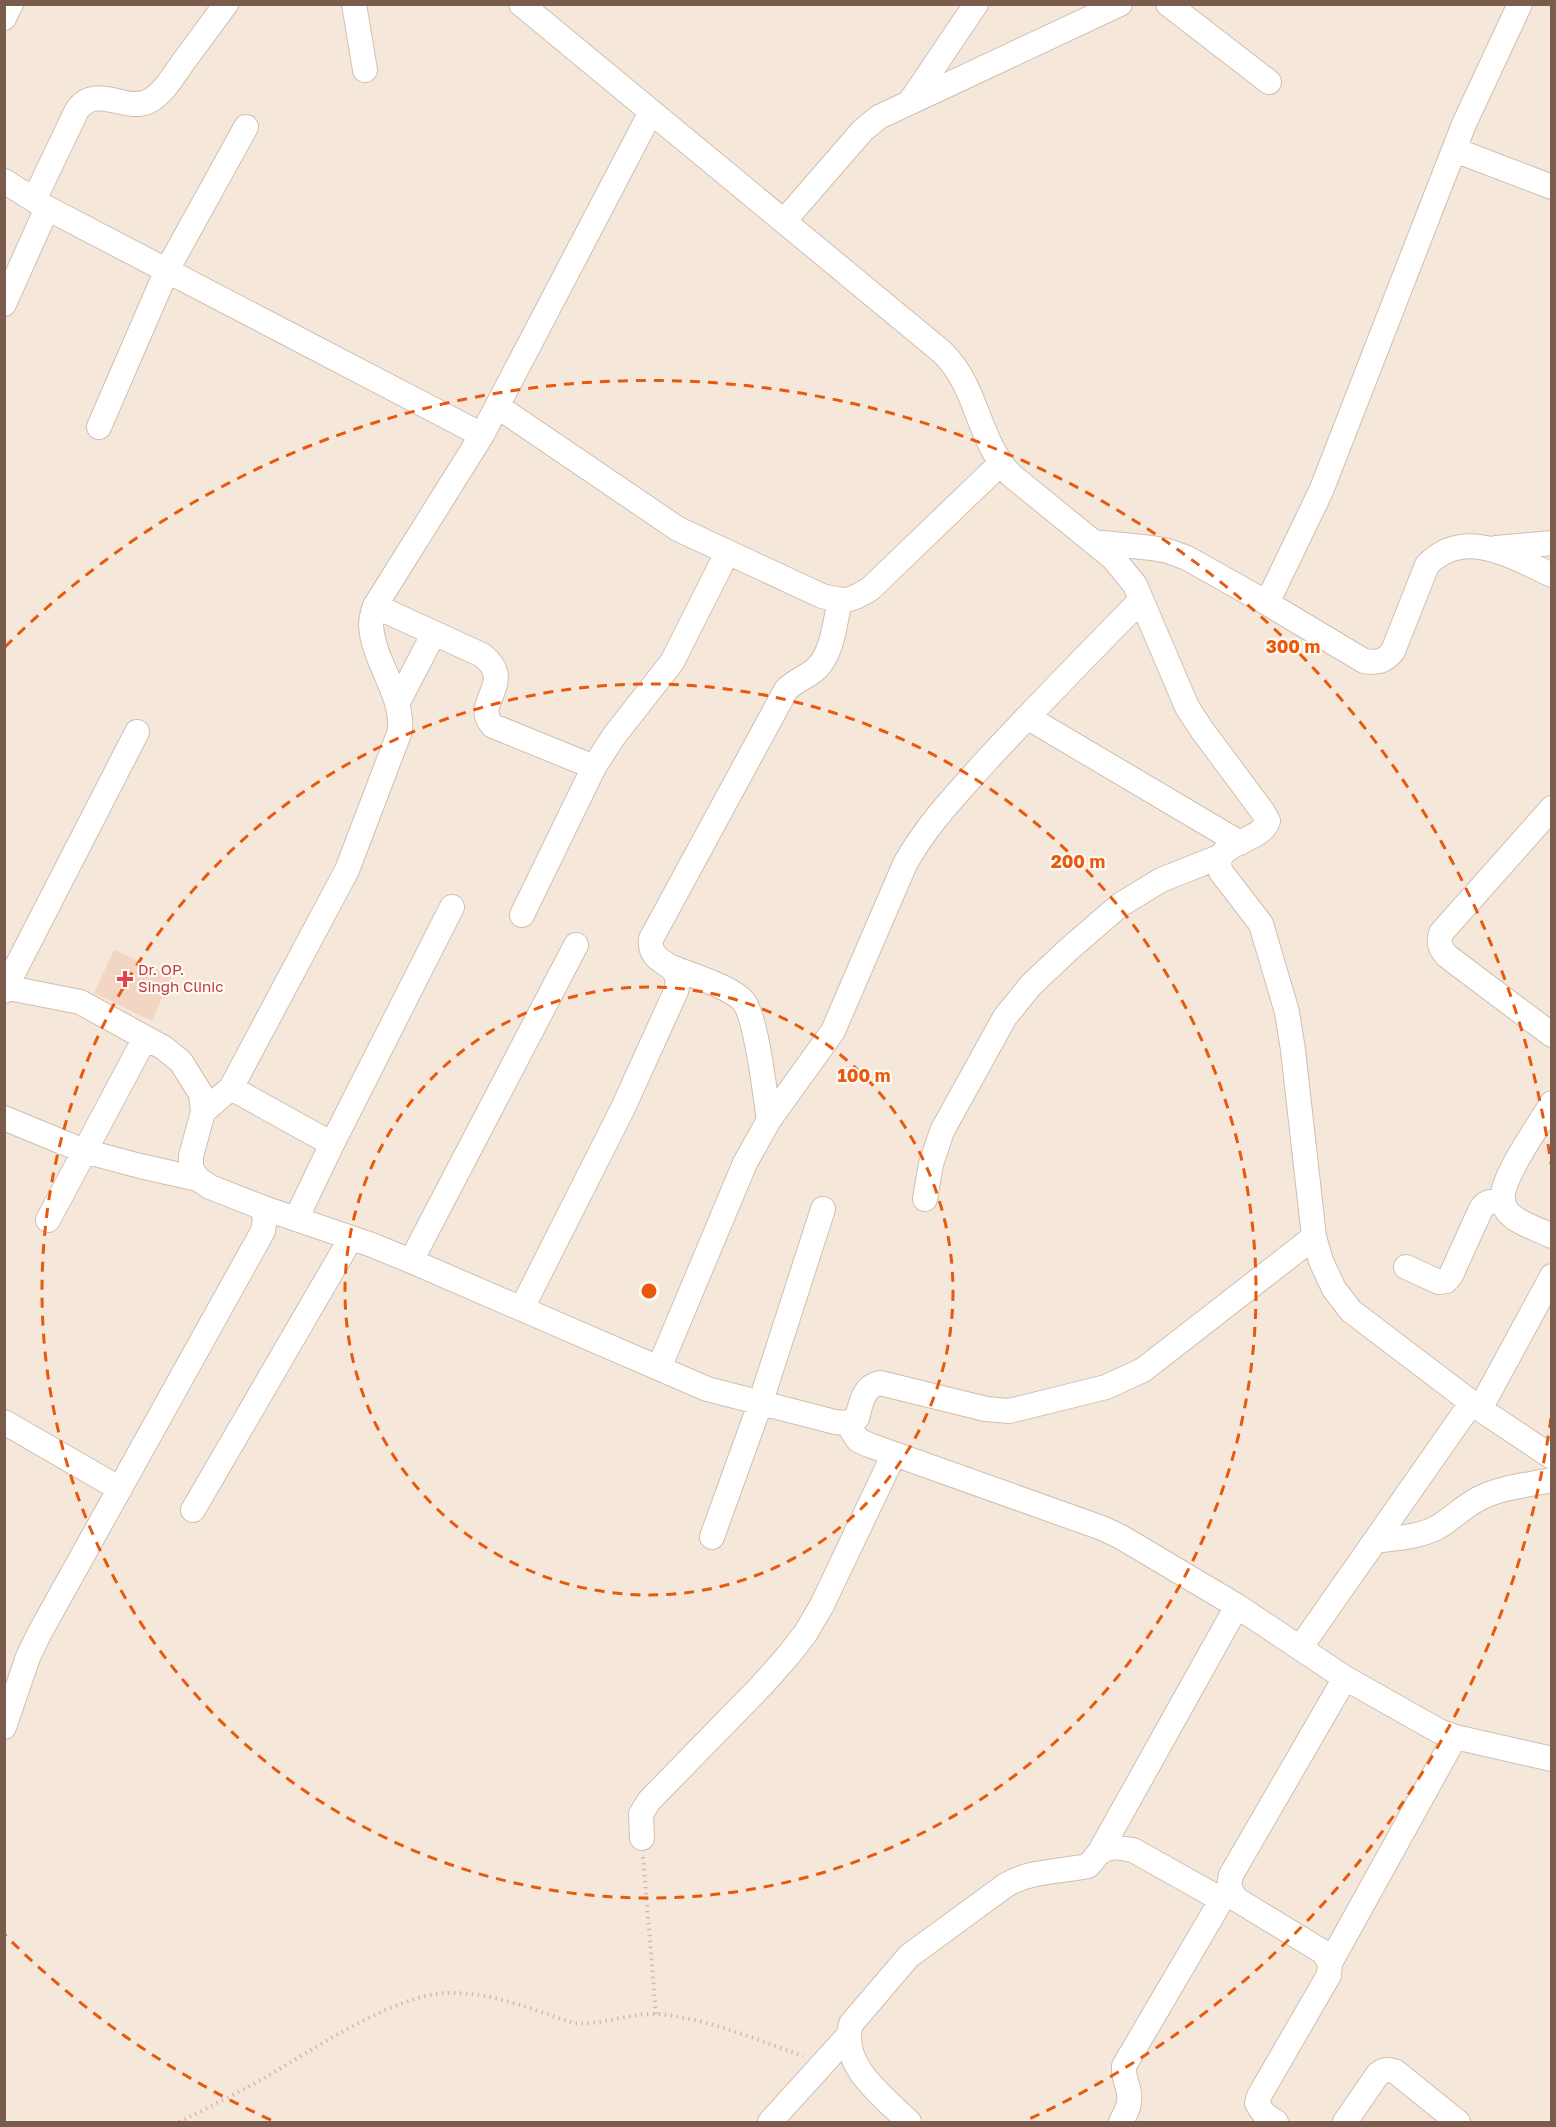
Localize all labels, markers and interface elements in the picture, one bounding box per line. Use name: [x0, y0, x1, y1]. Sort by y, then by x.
text: 300 m: [1266, 635, 1320, 657]
text: 200 m: [1051, 850, 1105, 872]
place label: Dr. OP. Singh Clinic: [138, 960, 224, 995]
marker: Dr. OP. Singh Clinic: [116, 970, 134, 988]
text: 100 m: [838, 1064, 890, 1086]
centre of rings: [639, 1281, 659, 1301]

